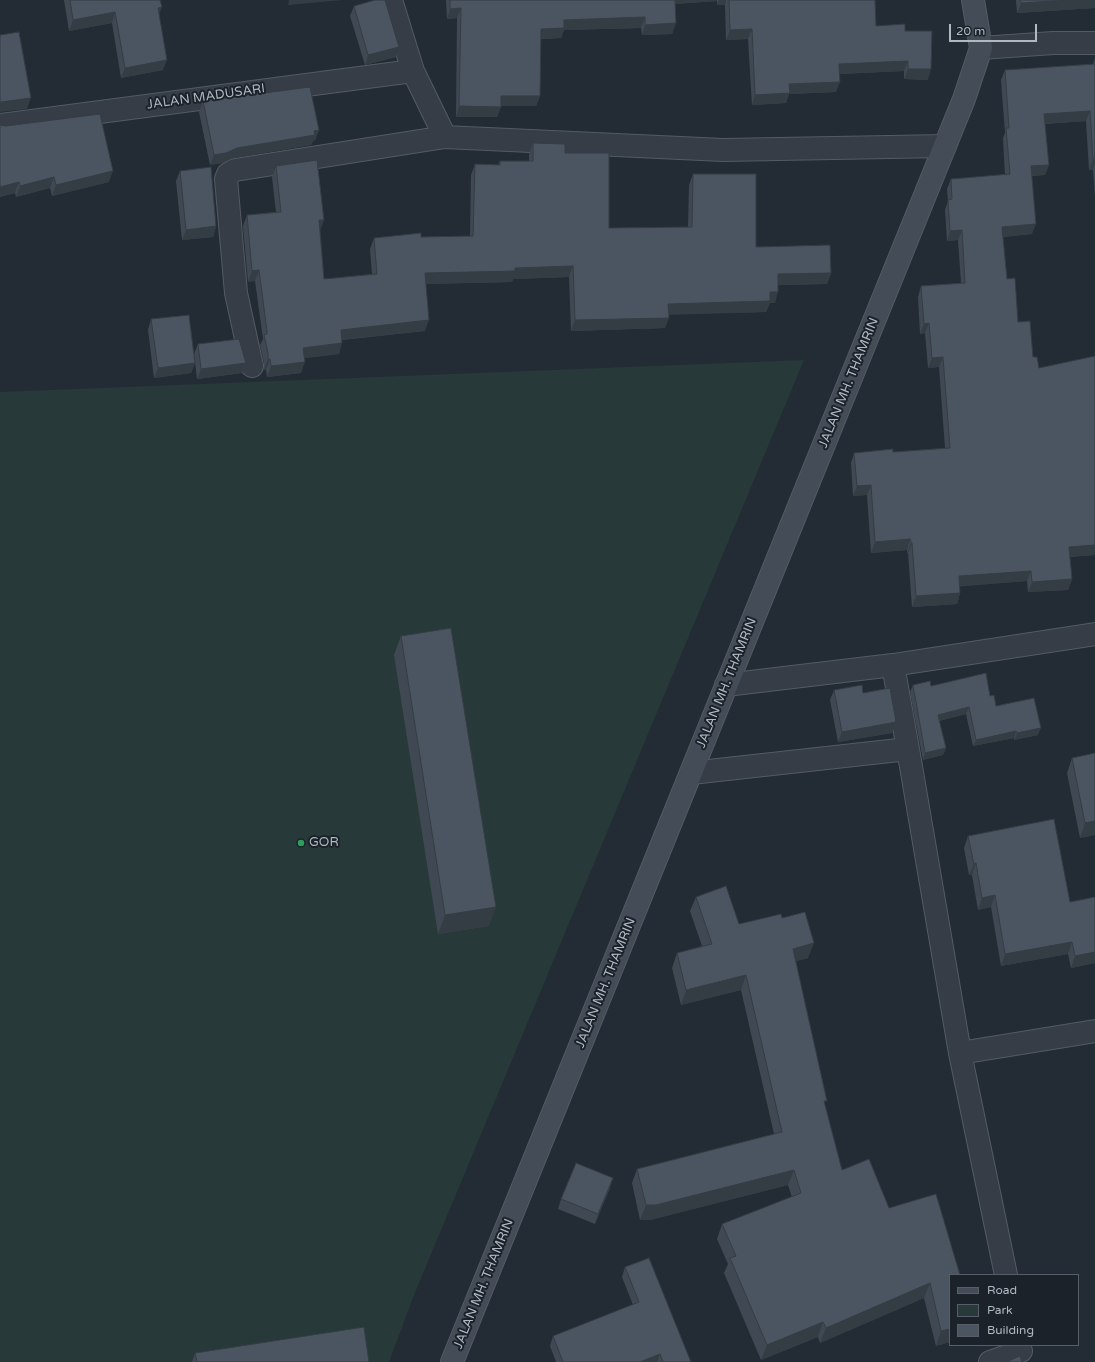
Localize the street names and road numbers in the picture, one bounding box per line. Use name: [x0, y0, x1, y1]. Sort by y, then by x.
street label: JALAN MADUSARI: [146, 81, 266, 113]
street label: JALAN MH. THAMRIN: [816, 316, 882, 450]
street label: JALAN MH. THAMRIN: [694, 616, 760, 750]
street label: JALAN MH. THAMRIN: [573, 916, 639, 1050]
street label: JALAN MH. THAMRIN: [451, 1217, 517, 1351]

